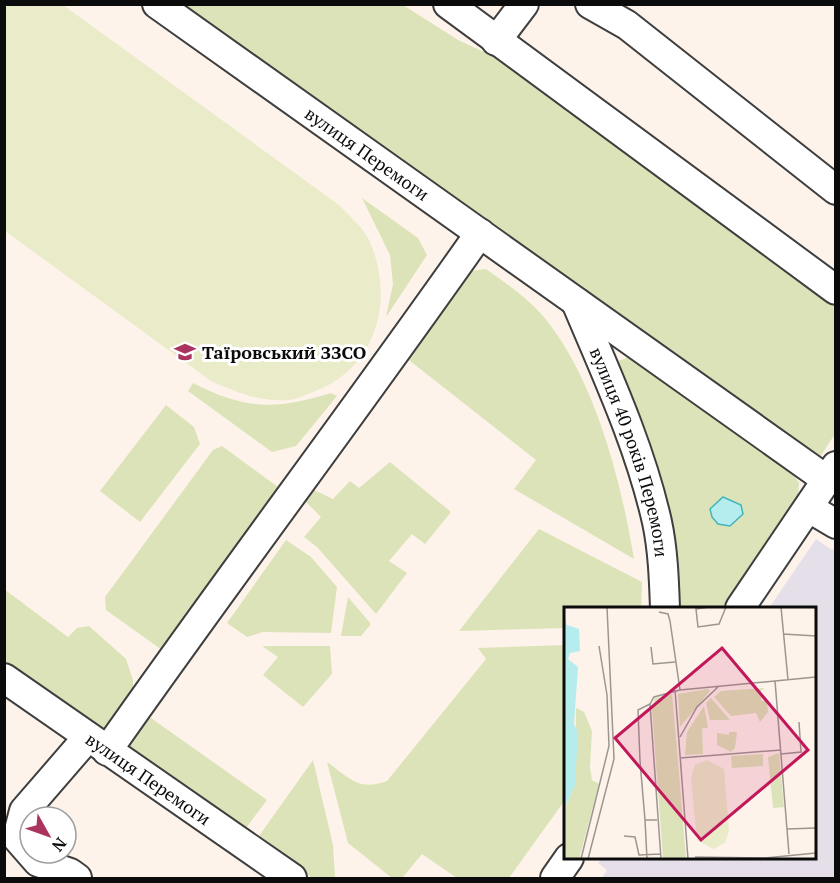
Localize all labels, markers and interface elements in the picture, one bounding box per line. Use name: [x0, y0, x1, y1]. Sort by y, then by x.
street label: вулиця Перемоги: [300, 101, 434, 206]
school or university icon: Таїровський ЗЗСО: [173, 340, 197, 364]
place label: Таїровський ЗЗСО: [202, 340, 366, 364]
street label: вулиця 40 років Перемоги: [585, 343, 674, 558]
inset map: [564, 607, 816, 859]
street label: вулиця Перемоги: [81, 727, 216, 830]
north arrow: [18, 805, 78, 865]
text: N: [47, 833, 72, 856]

